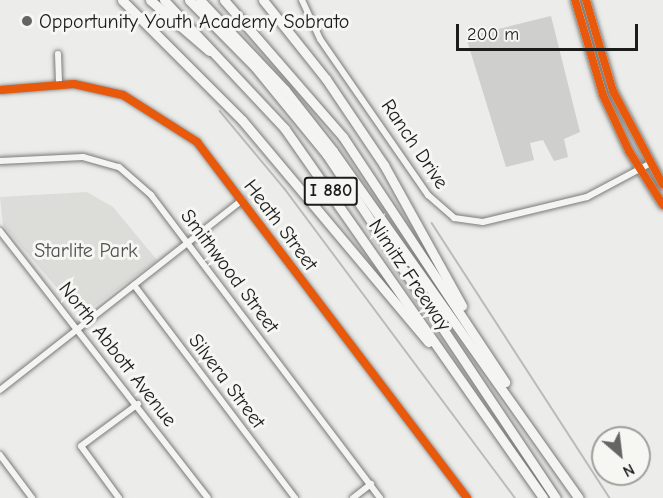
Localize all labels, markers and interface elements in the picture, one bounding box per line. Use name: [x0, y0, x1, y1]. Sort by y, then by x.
place label: Opportunity Youth Academy Sobrato: [39, 9, 349, 33]
scale bar: [459, 12, 640, 50]
marker: Opportunity Youth Academy Sobrato: [20, 14, 34, 28]
text: 200 m: [467, 24, 519, 45]
street label: Ranch Drive: [376, 95, 454, 193]
street label: Heath Street: [239, 175, 323, 275]
road number: I 880: [302, 176, 360, 206]
street label: Smithwood Street: [176, 204, 284, 338]
street label: Nimitz Freeway: [364, 214, 456, 336]
park label: Starlite Park: [34, 238, 138, 262]
street label: North Abbott Avenue: [54, 277, 182, 431]
street label: Silvera Street: [184, 329, 270, 433]
north arrow: [591, 426, 651, 486]
text: N: [620, 460, 637, 481]

